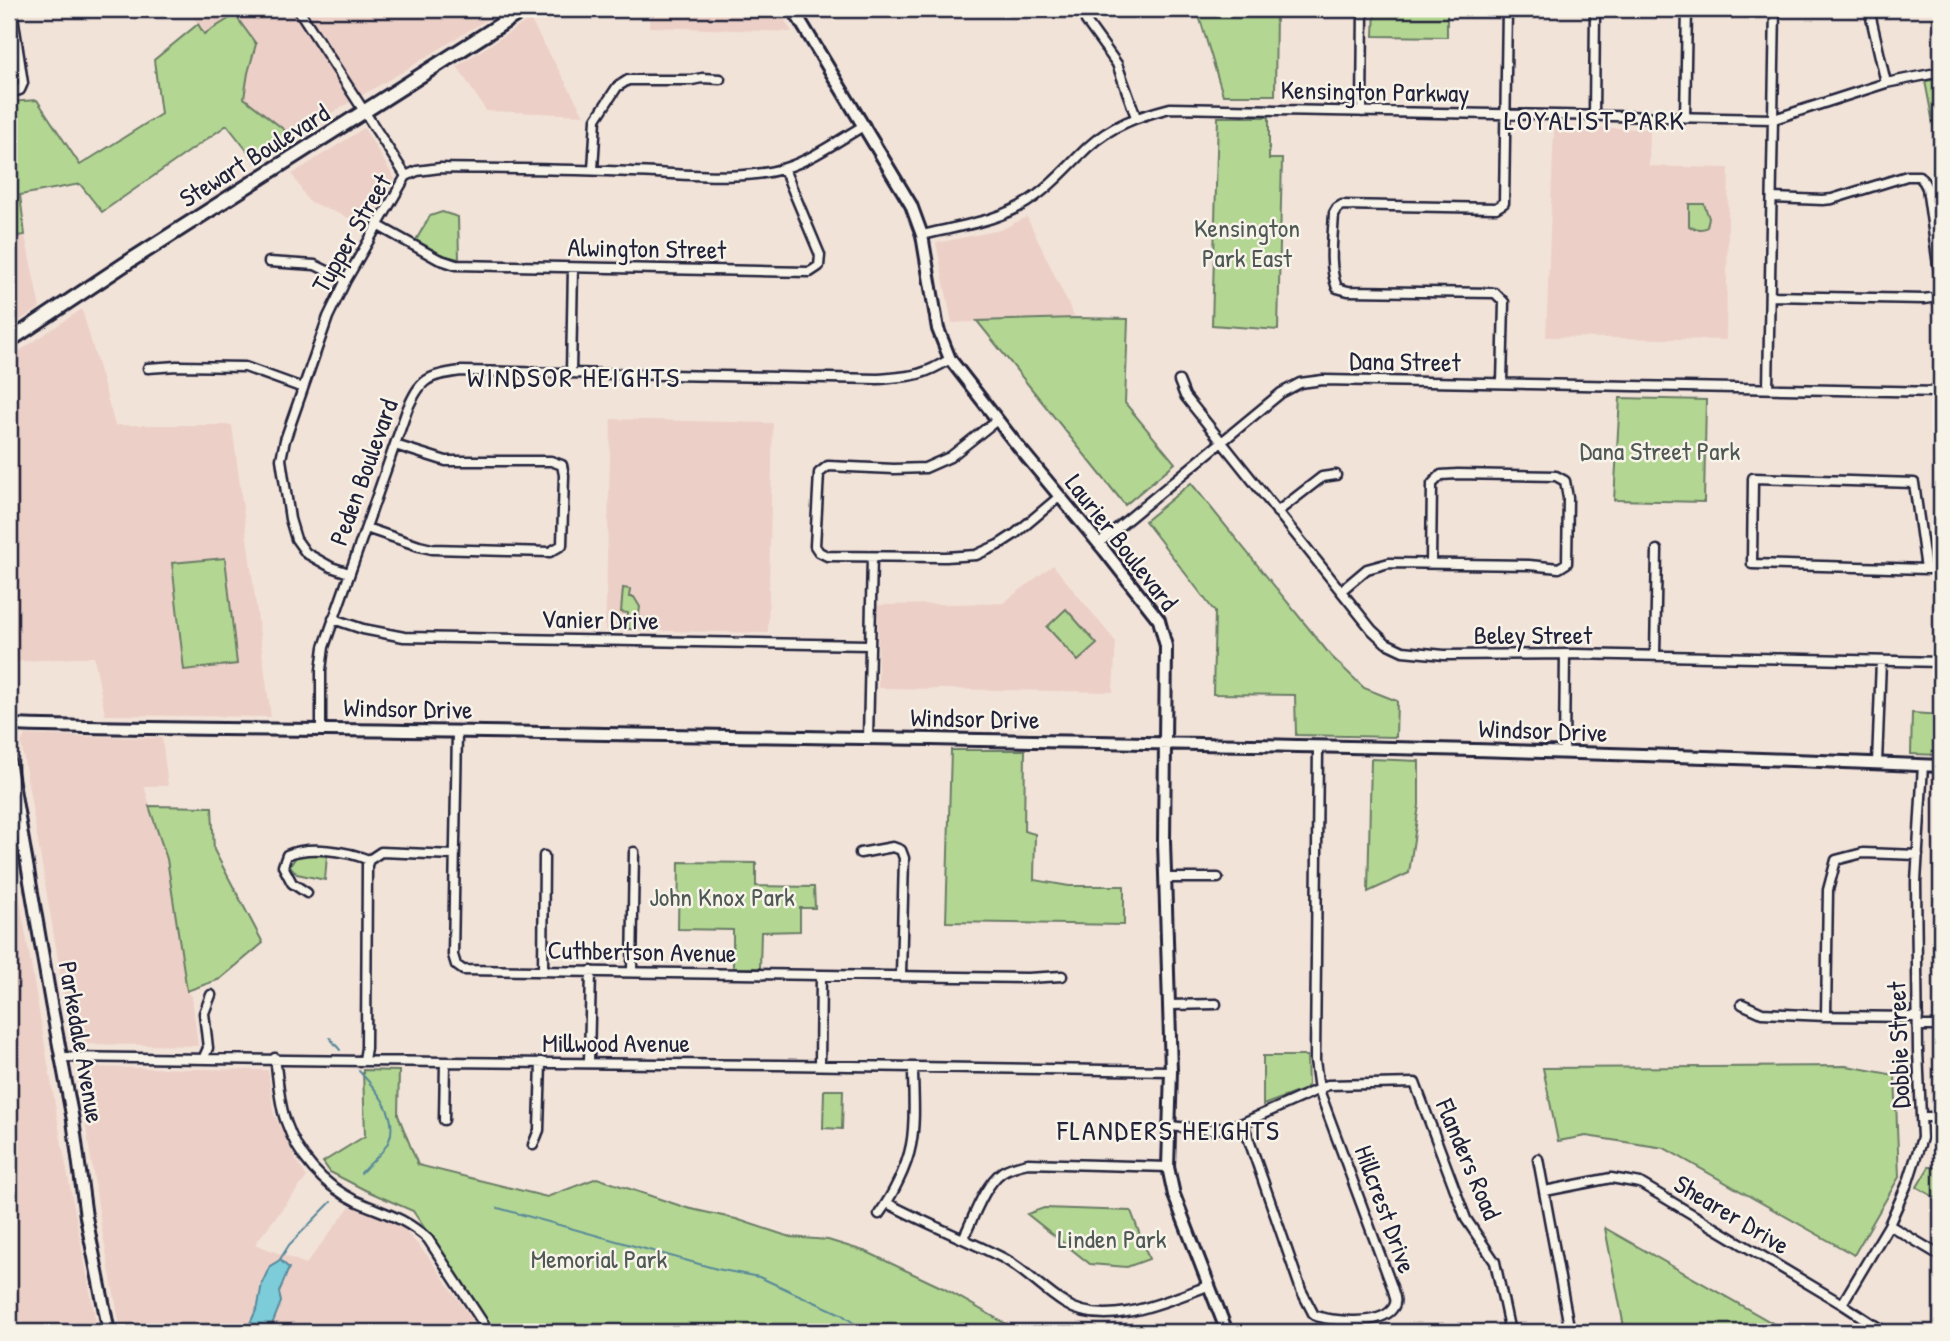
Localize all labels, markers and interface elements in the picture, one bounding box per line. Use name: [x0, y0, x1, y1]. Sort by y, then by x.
street label: Kensington Parkway: [1280, 72, 1470, 110]
street label: Stewart Boulevard: [172, 95, 336, 215]
district label: LOYALIST PARK: [1504, 101, 1686, 139]
street label: Tupper Street: [303, 166, 400, 299]
park label: Kensington Park East: [1194, 210, 1300, 275]
street label: Alwington Street: [567, 229, 728, 267]
street label: Dana Street: [1349, 343, 1462, 379]
district label: WINDSOR HEIGHTS: [467, 358, 681, 396]
street label: Peden Boulevard: [320, 394, 406, 550]
park label: Dana Street Park: [1580, 433, 1740, 468]
street label: Laurier Boulevard: [1058, 466, 1186, 618]
street label: Vanier Drive: [541, 600, 659, 638]
street label: Beley Street: [1474, 617, 1593, 652]
street label: Windsor Drive: [343, 689, 473, 727]
street label: Windsor Drive: [910, 699, 1040, 737]
street label: Windsor Drive: [1478, 710, 1608, 750]
park label: John Knox Park: [649, 879, 795, 914]
street label: Cuthbertson Avenue: [547, 932, 737, 970]
street label: Parkedale Avenue: [51, 959, 113, 1125]
street label: Dobbie Street: [1878, 980, 1918, 1109]
street label: Millwood Avenue: [542, 1025, 690, 1060]
street label: Flanders Road: [1428, 1092, 1510, 1225]
district label: FLANDERS HEIGHTS: [1056, 1111, 1281, 1149]
street label: Hillcrest Drive: [1347, 1140, 1425, 1278]
street label: Shearer Drive: [1668, 1166, 1796, 1262]
park label: Linden Park: [1058, 1221, 1167, 1256]
park label: Memorial Park: [531, 1241, 667, 1276]

